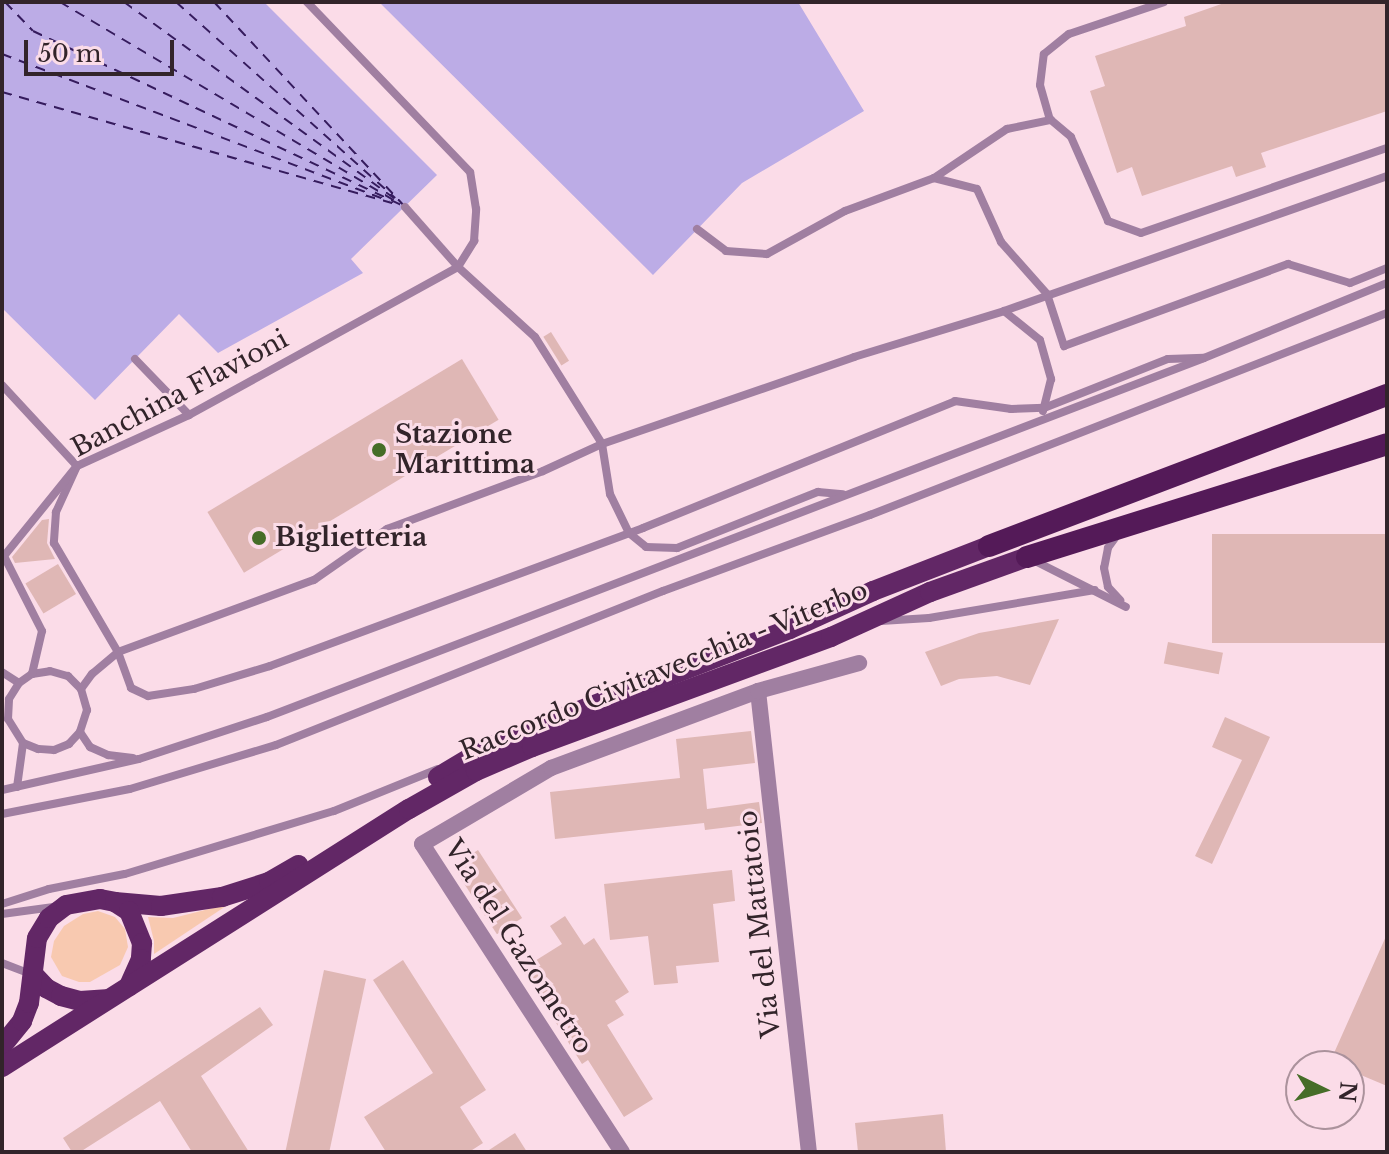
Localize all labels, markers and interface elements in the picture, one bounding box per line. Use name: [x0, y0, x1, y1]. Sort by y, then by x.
scale bar: [28, 24, 178, 74]
text: 50 m: [38, 39, 101, 68]
street label: Banchina Flavioni: [66, 324, 294, 464]
place label: Stazione Marittima: [395, 419, 535, 480]
marker: Stazione Marittima: [370, 441, 388, 459]
place label: Biglietteria: [275, 522, 427, 554]
marker: Biglietteria: [250, 529, 268, 547]
street label: Raccordo Civitavecchia - Viterbo: [455, 574, 873, 768]
street label: Via del Mattatoio: [733, 809, 787, 1039]
street label: Via del Gazometro: [437, 834, 599, 1060]
north arrow: [1285, 1050, 1365, 1130]
text: N: [1333, 1080, 1362, 1103]

